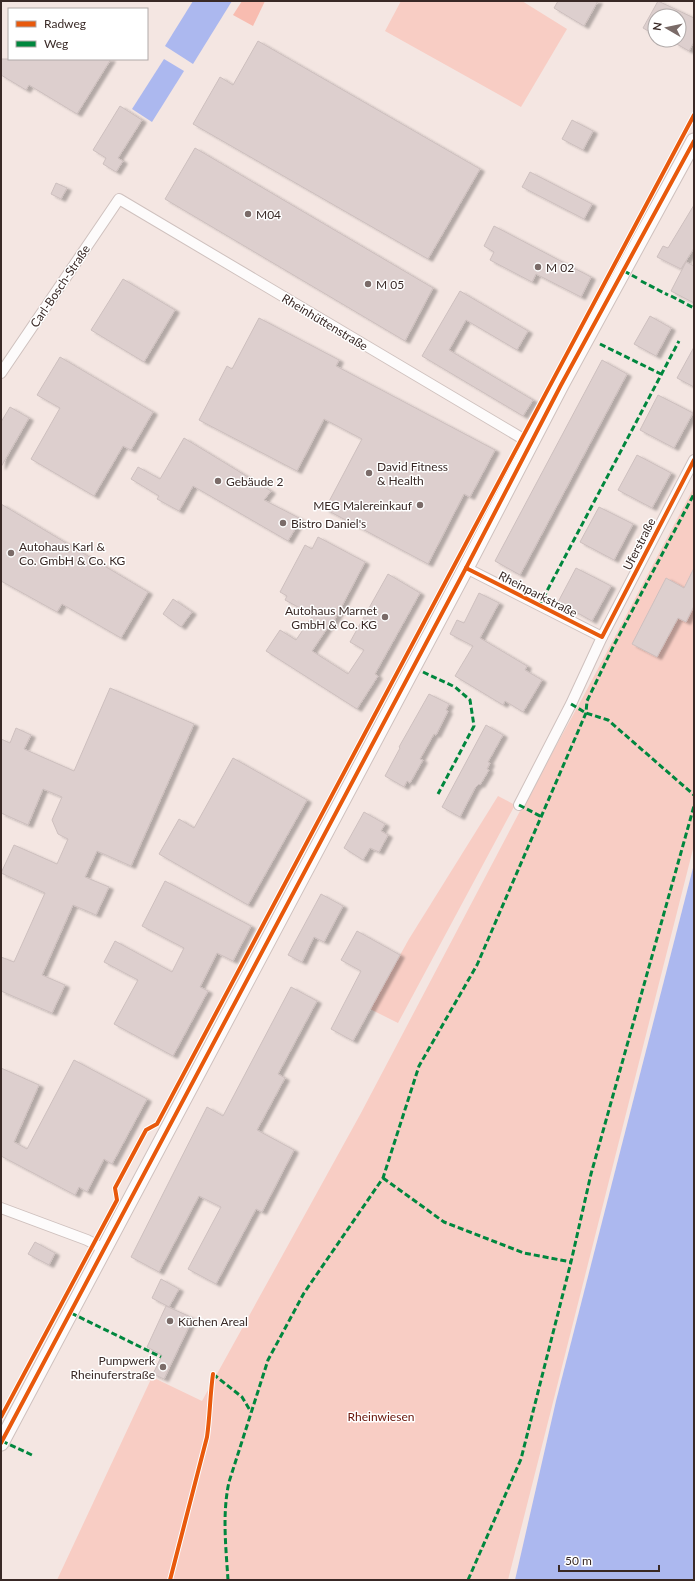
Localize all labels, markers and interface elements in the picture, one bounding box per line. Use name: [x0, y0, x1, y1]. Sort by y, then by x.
legend: [8, 8, 148, 60]
north arrow: [647, 8, 687, 48]
text: Radweg: [44, 16, 86, 31]
text: N: [650, 21, 664, 32]
text: Weg: [44, 36, 68, 51]
place label: M04: [256, 207, 281, 222]
marker: M04: [243, 209, 253, 219]
street label: Carl-Bosch-Straße: [27, 242, 93, 330]
place label: M 02: [546, 260, 574, 275]
marker: M 02: [533, 262, 543, 272]
place label: M 05: [376, 277, 404, 292]
marker: M 05: [363, 279, 373, 289]
street label: Rheinhüttenstraße: [279, 290, 371, 354]
place label: David Fitness & Health: [377, 459, 448, 488]
marker: David Fitness & Health: [364, 468, 374, 478]
place label: Gebäude 2: [226, 474, 284, 489]
marker: Gebäude 2: [213, 476, 223, 486]
place label: MEG Malereinkauf: [313, 498, 413, 513]
marker: MEG Malereinkauf: [415, 500, 425, 510]
street label: Uferstraße: [620, 515, 658, 573]
place label: Bistro Daniel's: [291, 516, 366, 531]
marker: Bistro Daniel's: [278, 518, 288, 528]
place label: Autohaus Karl & Co. GmbH & Co. KG: [19, 539, 126, 568]
marker: Autohaus Karl & Co. GmbH & Co. KG: [6, 548, 16, 558]
street label: Rheinparkstraße: [496, 568, 580, 620]
place label: Autohaus Marnet GmbH & Co. KG: [285, 603, 378, 632]
marker: Autohaus Marnet GmbH & Co. KG: [380, 612, 390, 622]
place label: Küchen Areal: [178, 1314, 248, 1329]
marker: Küchen Areal: [165, 1316, 175, 1326]
place label: Pumpwerk Rheinuferstraße: [71, 1353, 156, 1382]
marker: Pumpwerk Rheinuferstraße: [158, 1362, 168, 1372]
park label: Rheinwiesen: [348, 1409, 414, 1424]
scale bar: [559, 1547, 659, 1573]
text: 50 m: [565, 1553, 592, 1568]

